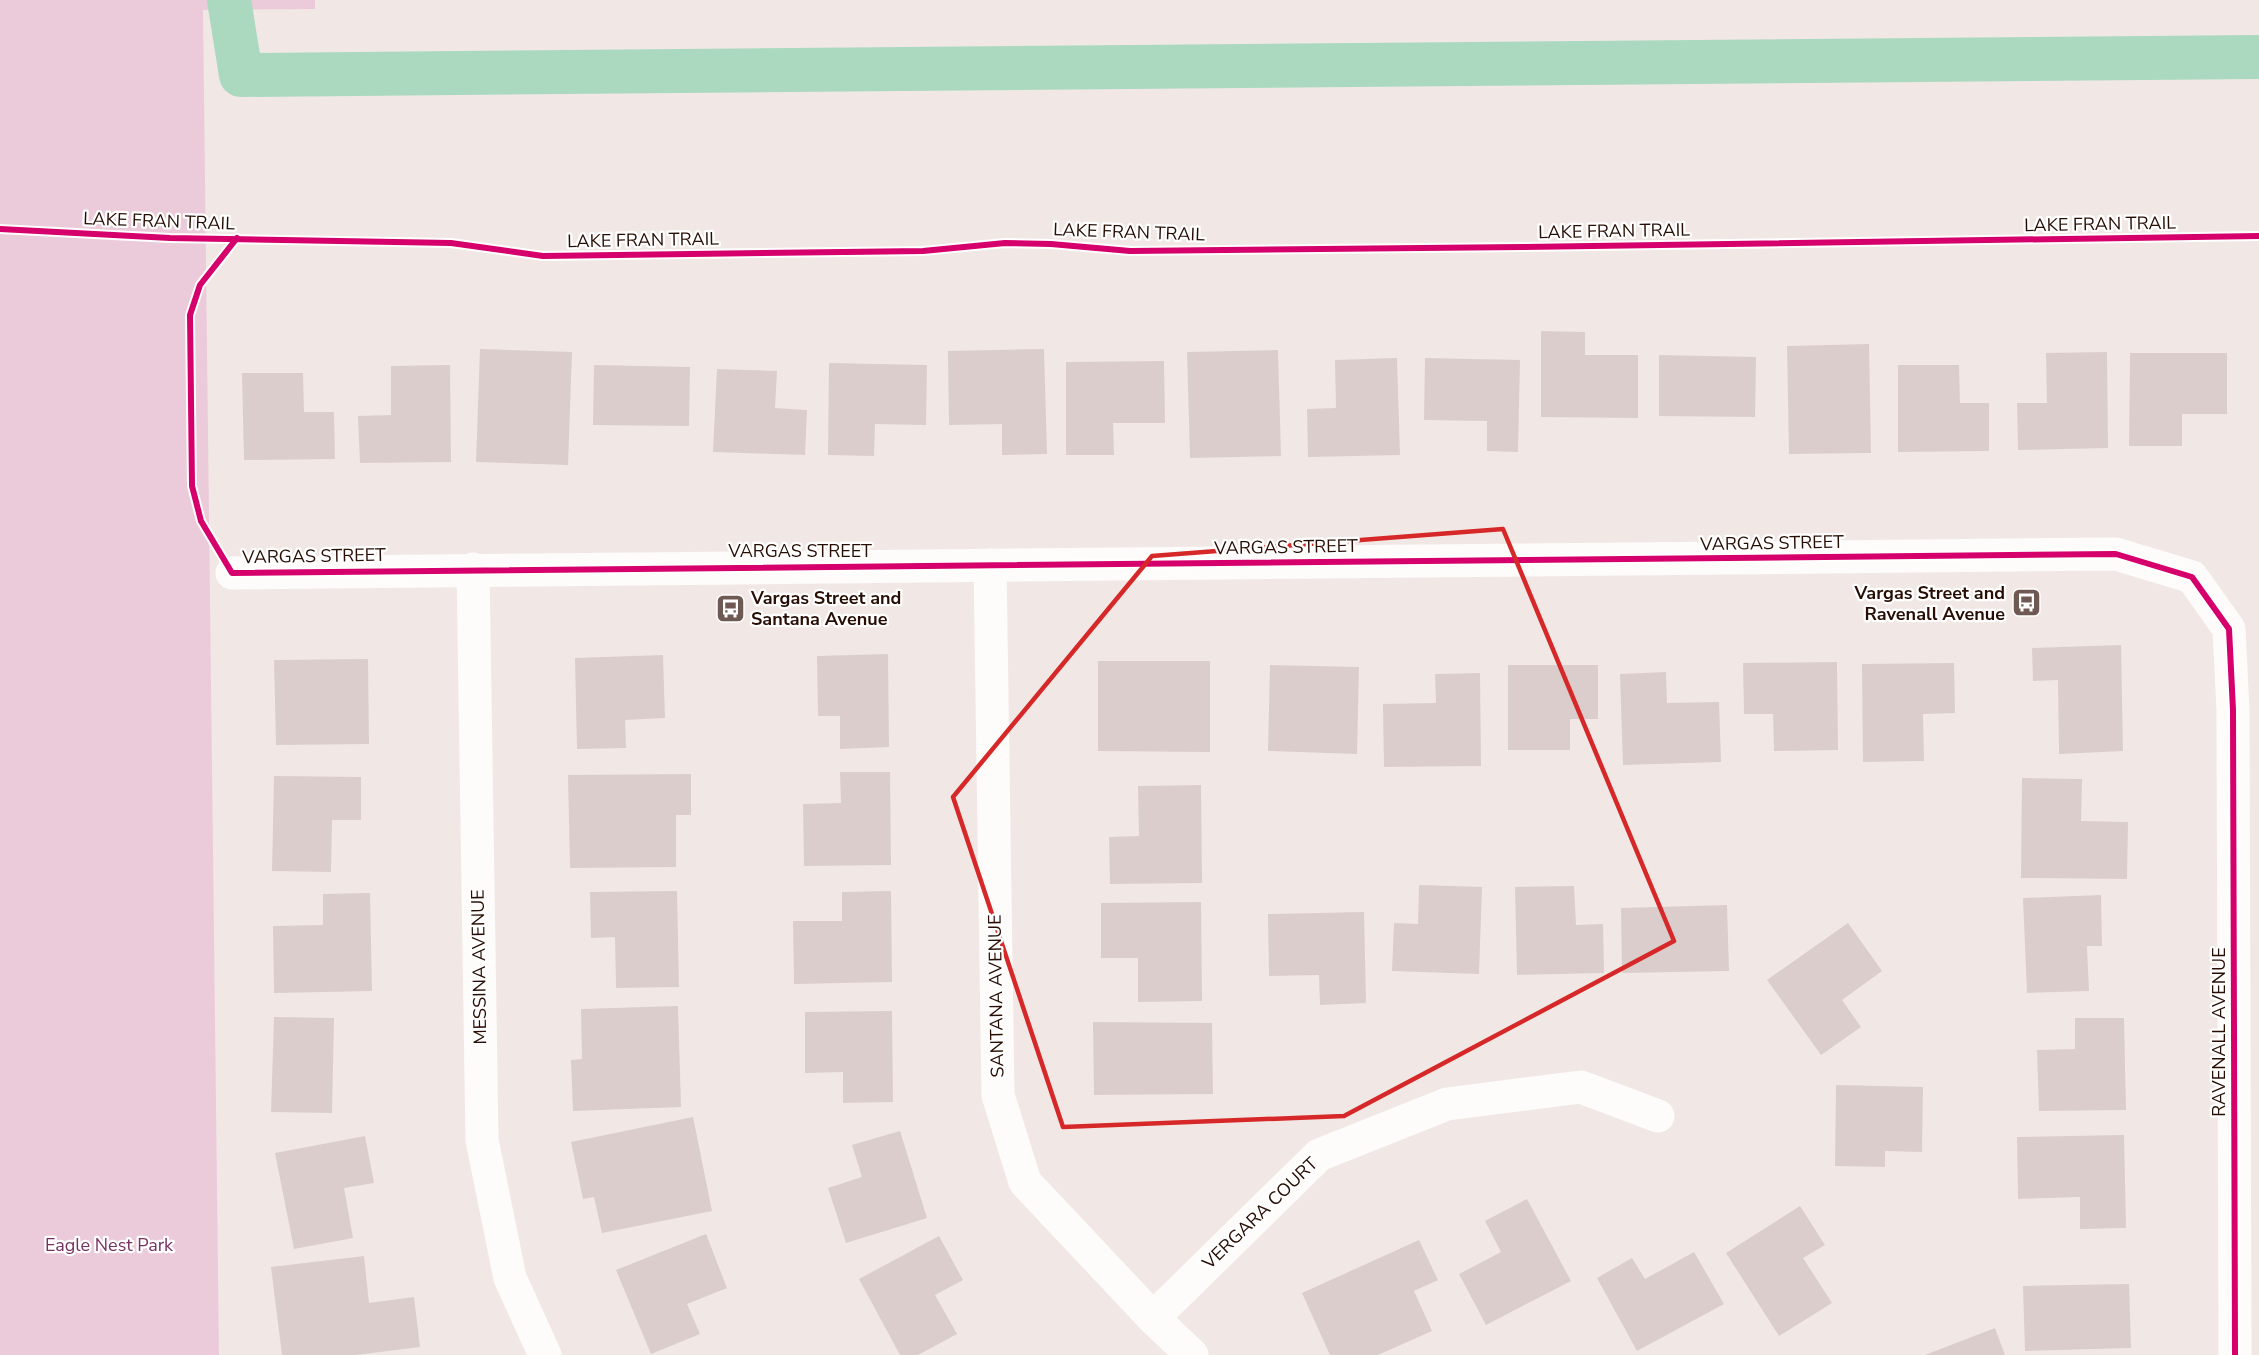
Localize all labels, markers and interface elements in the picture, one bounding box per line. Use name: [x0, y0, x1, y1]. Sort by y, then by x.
street label: LAKE FRAN TRAIL: [83, 206, 236, 236]
street label: LAKE FRAN TRAIL: [2024, 211, 2176, 237]
street label: LAKE FRAN TRAIL: [1053, 217, 1206, 247]
street label: LAKE FRAN TRAIL: [1538, 218, 1690, 244]
street label: LAKE FRAN TRAIL: [567, 227, 719, 253]
street label: VARGAS STREET: [1699, 530, 1844, 556]
street label: VARGAS STREET: [1213, 534, 1358, 560]
street label: VARGAS STREET: [727, 539, 872, 563]
street label: VARGAS STREET: [241, 543, 386, 569]
place label: Vargas Street and Ravenall Avenue: [1854, 581, 2005, 626]
place label: Vargas Street and Santana Avenue: [750, 586, 901, 631]
bus stop icon: Vargas Street and Ravenall Avenue: [2010, 587, 2042, 619]
bus stop icon: Vargas Street and Santana Avenue: [714, 592, 746, 624]
street label: MESSINA AVENUE: [466, 889, 492, 1045]
street label: SANTANA AVENUE: [983, 914, 1009, 1078]
street label: RAVENALL AVENUE: [2207, 947, 2231, 1117]
street label: VERGARA COURT: [1196, 1152, 1323, 1275]
park label: Eagle Nest Park: [45, 1233, 174, 1257]

